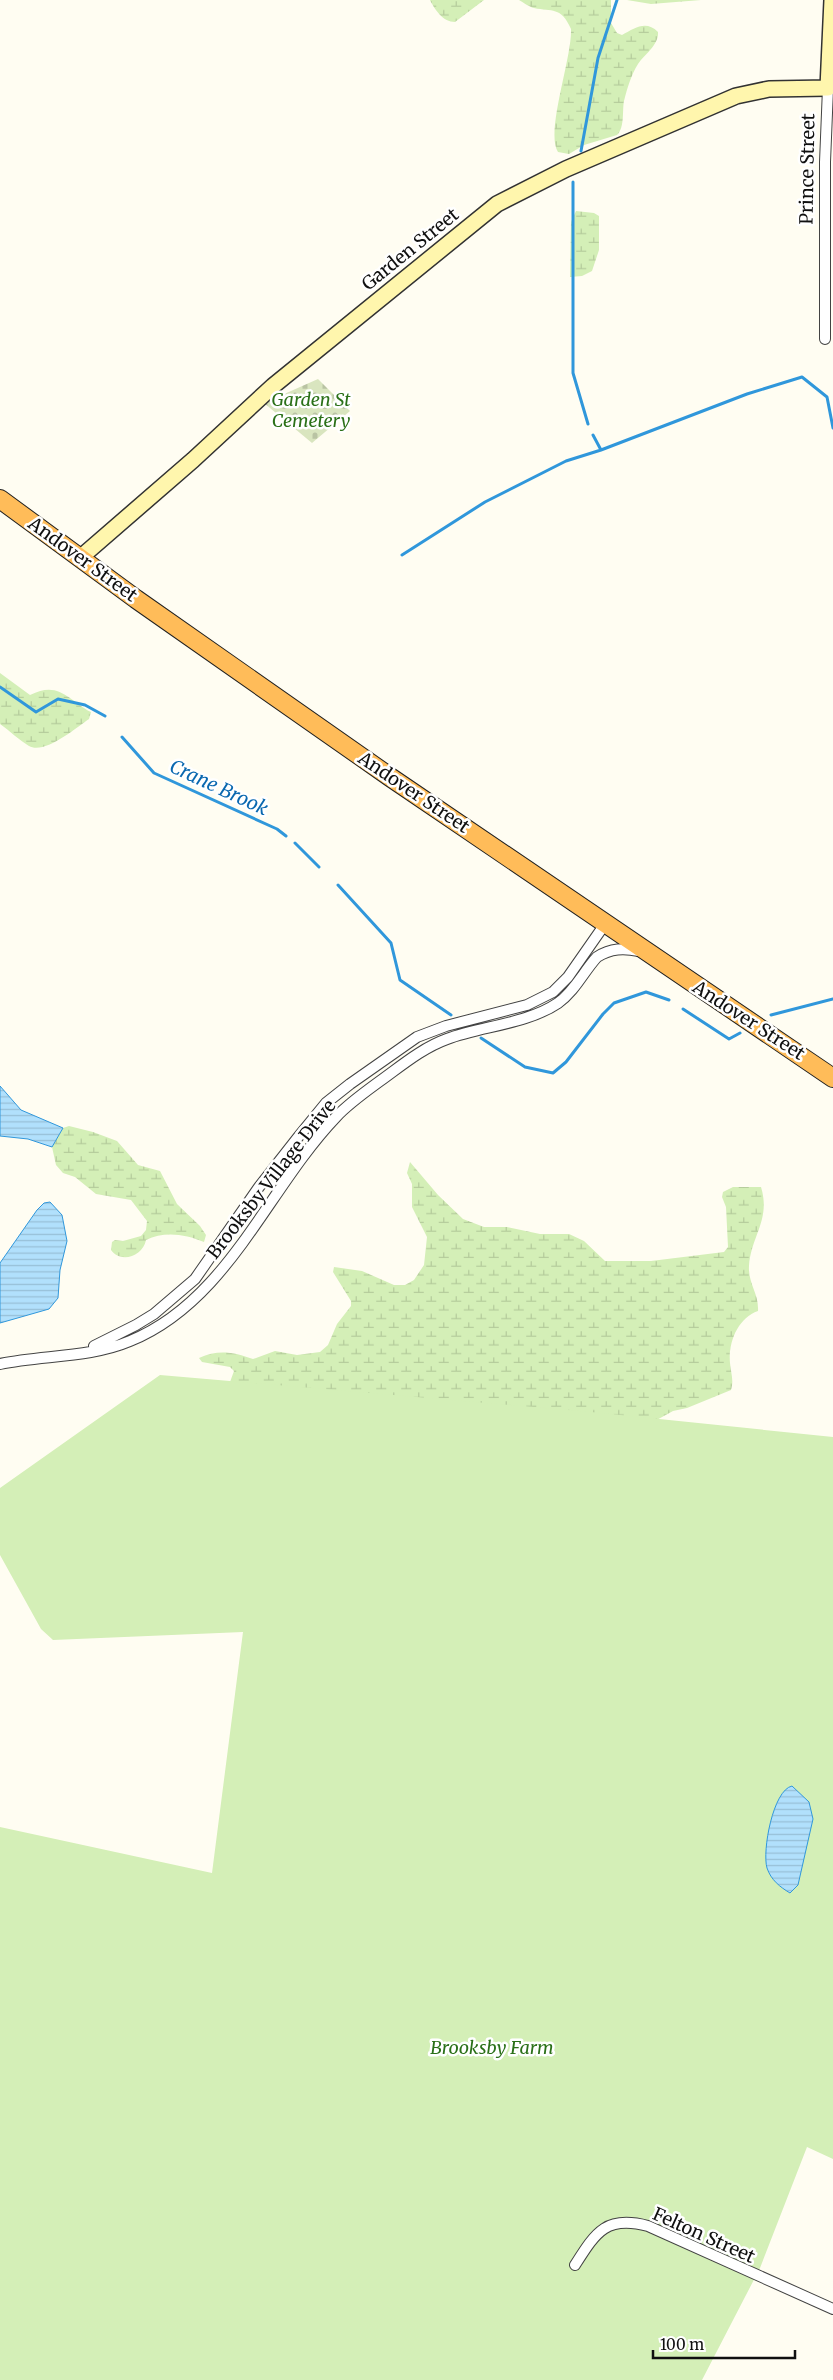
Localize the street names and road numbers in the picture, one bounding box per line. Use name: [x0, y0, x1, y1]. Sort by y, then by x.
street label: Prince Street: [795, 113, 819, 225]
street label: Garden Street: [357, 203, 463, 295]
street label: Andover Street: [23, 511, 142, 606]
street label: Andover Street: [353, 746, 474, 838]
street label: Andover Street: [688, 975, 810, 1065]
street label: Brooksby Village Drive: [202, 1095, 340, 1263]
street label: Felton Street: [649, 2202, 759, 2268]

